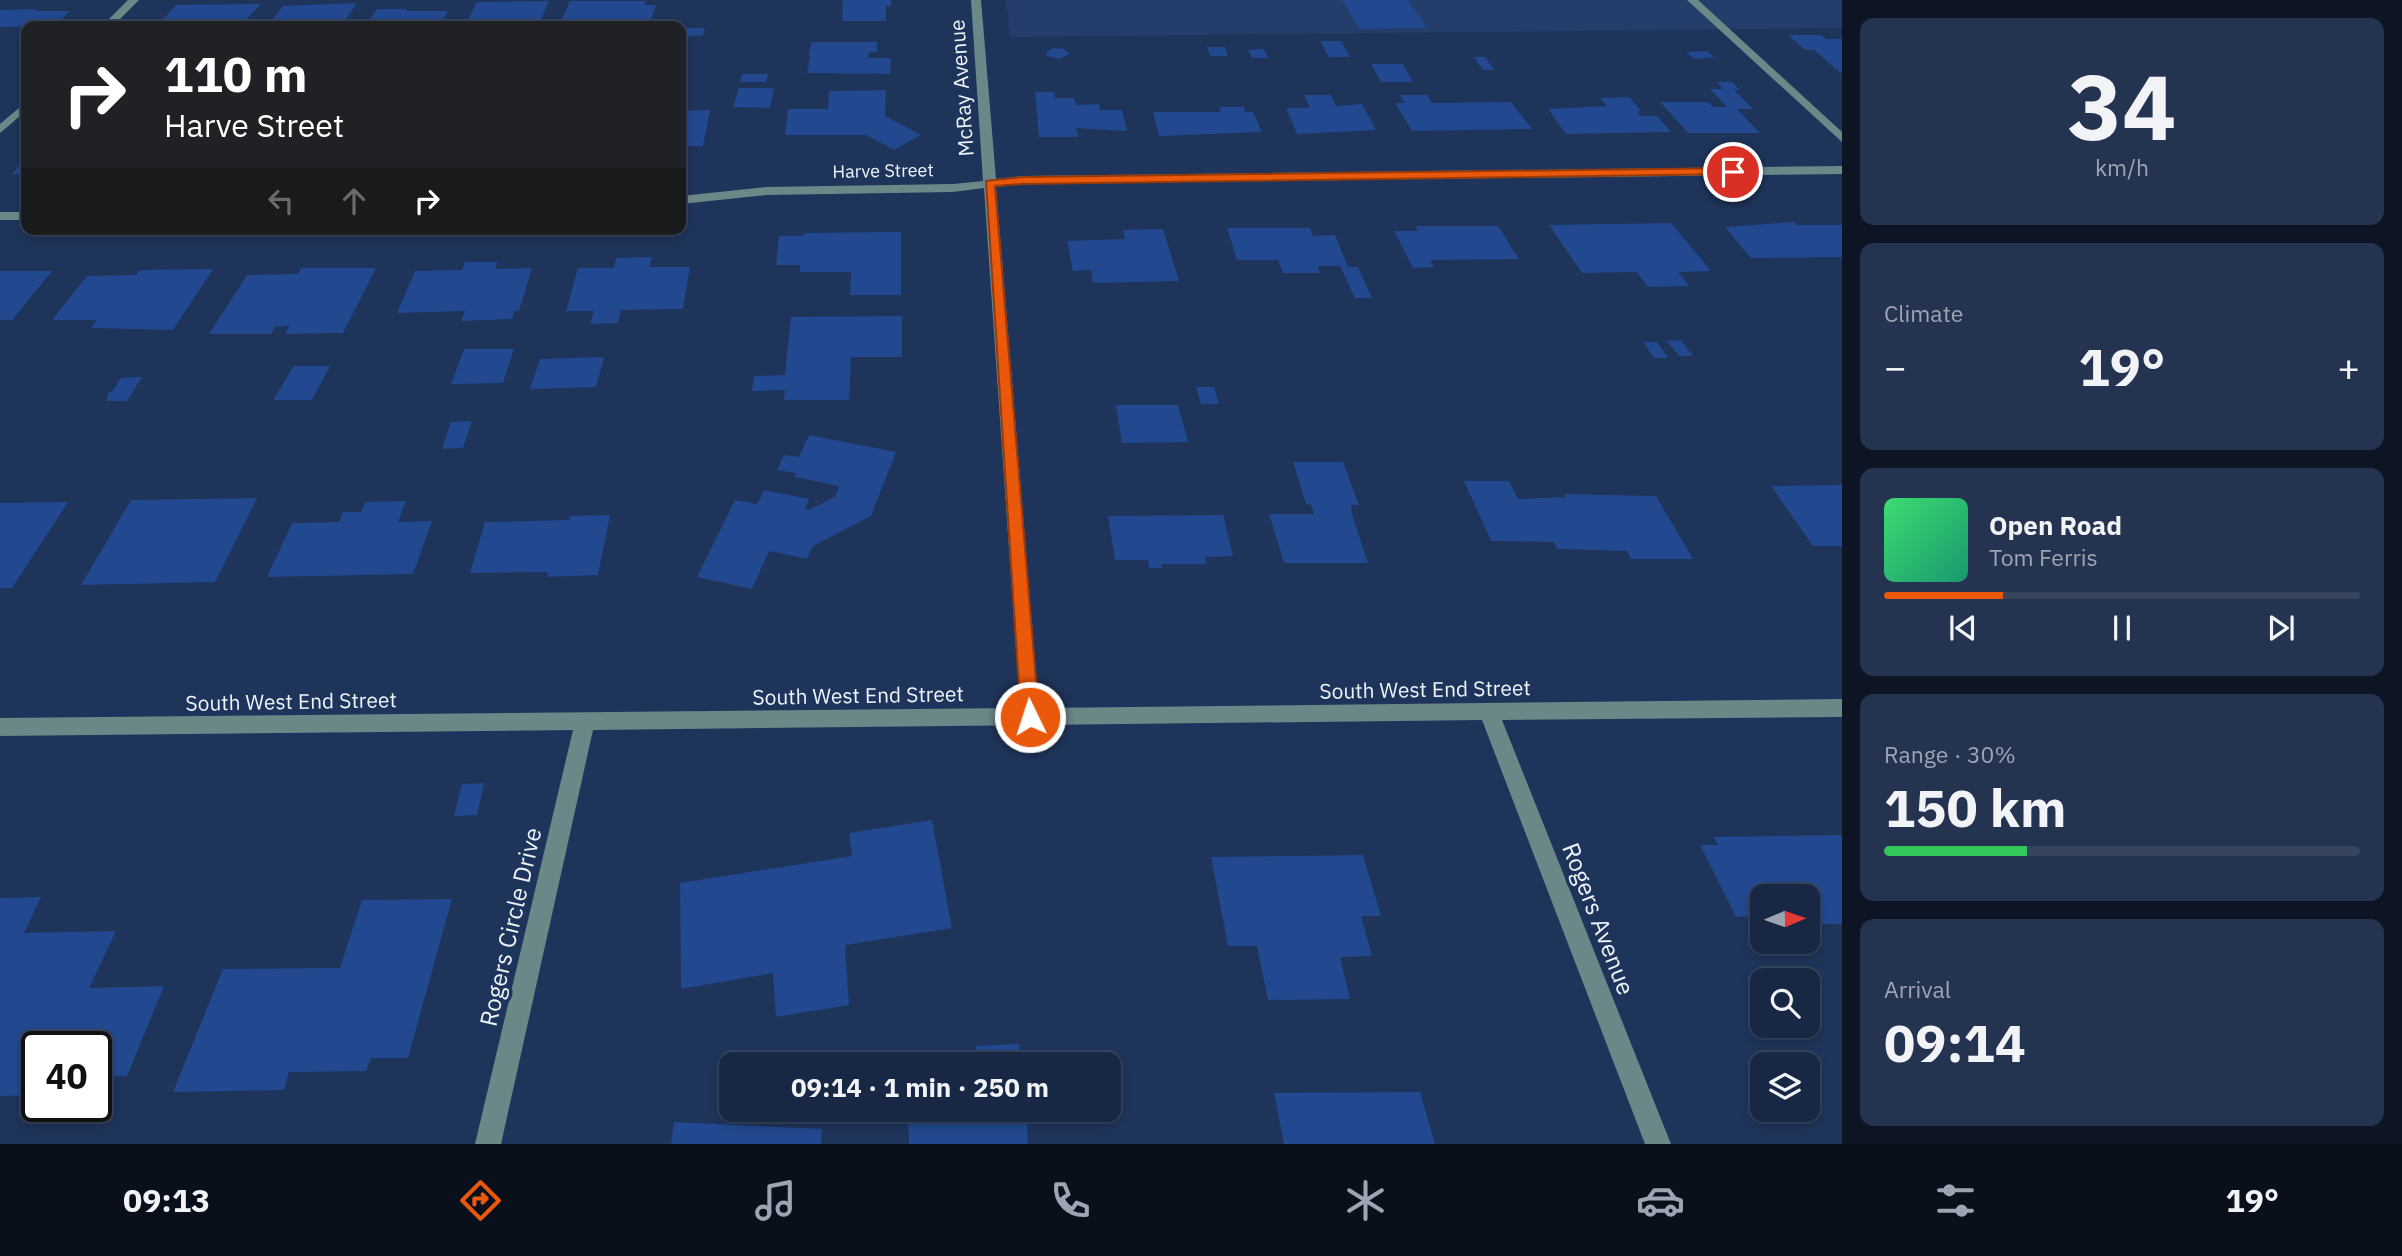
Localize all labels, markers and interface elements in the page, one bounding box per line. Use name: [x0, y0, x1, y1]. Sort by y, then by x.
street label: McRay Avenue: [942, 19, 980, 158]
text: 110 m: [164, 42, 308, 105]
text: 34: [2067, 47, 2177, 165]
icon: right: [49, 49, 140, 140]
text: Harve Street: [164, 104, 344, 146]
pin: [1703, 142, 1763, 202]
text: km/h: [2095, 152, 2149, 182]
icon: arrive: [1714, 153, 1752, 191]
street label: Harve Street: [832, 158, 934, 183]
icon: left: [262, 182, 300, 220]
icon: ahead: [335, 182, 373, 220]
icon: right: [408, 182, 446, 220]
text: Climate: [1884, 298, 1963, 328]
text: 19°: [2079, 333, 2165, 400]
text: −: [1884, 342, 1907, 391]
text: +: [2337, 342, 2360, 391]
text: Open Road: [1989, 508, 2122, 542]
text: Tom Ferris: [1989, 542, 2098, 572]
icon: previous: [1944, 609, 1982, 647]
icon: pause: [2103, 609, 2141, 647]
icon: next: [2262, 609, 2300, 647]
street label: South West End Street: [1319, 673, 1531, 705]
street label: South West End Street: [752, 679, 964, 711]
position arrow: [993, 680, 1067, 754]
street label: South West End Street: [185, 685, 397, 717]
text: Range · 30%: [1884, 739, 2016, 769]
text: 150 km: [1884, 774, 2066, 841]
street label: Rogers Circle Drive: [472, 824, 548, 1029]
street label: Rogers Avenue: [1555, 838, 1643, 999]
north arrow: [1750, 884, 1820, 954]
map controls: [1750, 884, 1820, 1122]
button: search: [1750, 968, 1820, 1038]
text: Arrival: [1884, 974, 1951, 1004]
text: 09:14: [1884, 1009, 2026, 1076]
speed limit sign: 40: [21, 1031, 112, 1122]
button: layers: [1750, 1052, 1820, 1122]
text: 09:14 · 1 min · 250 m: [791, 1070, 1049, 1104]
icon: directions: [456, 1176, 505, 1225]
icon: music: [751, 1176, 800, 1225]
icon: phone: [1046, 1176, 1095, 1225]
icon: climate: [1341, 1176, 1390, 1225]
icon: car: [1636, 1176, 1685, 1225]
icon: filters: [1931, 1176, 1980, 1225]
text: 09:13: [123, 1179, 210, 1221]
text: 19°: [2226, 1179, 2279, 1221]

